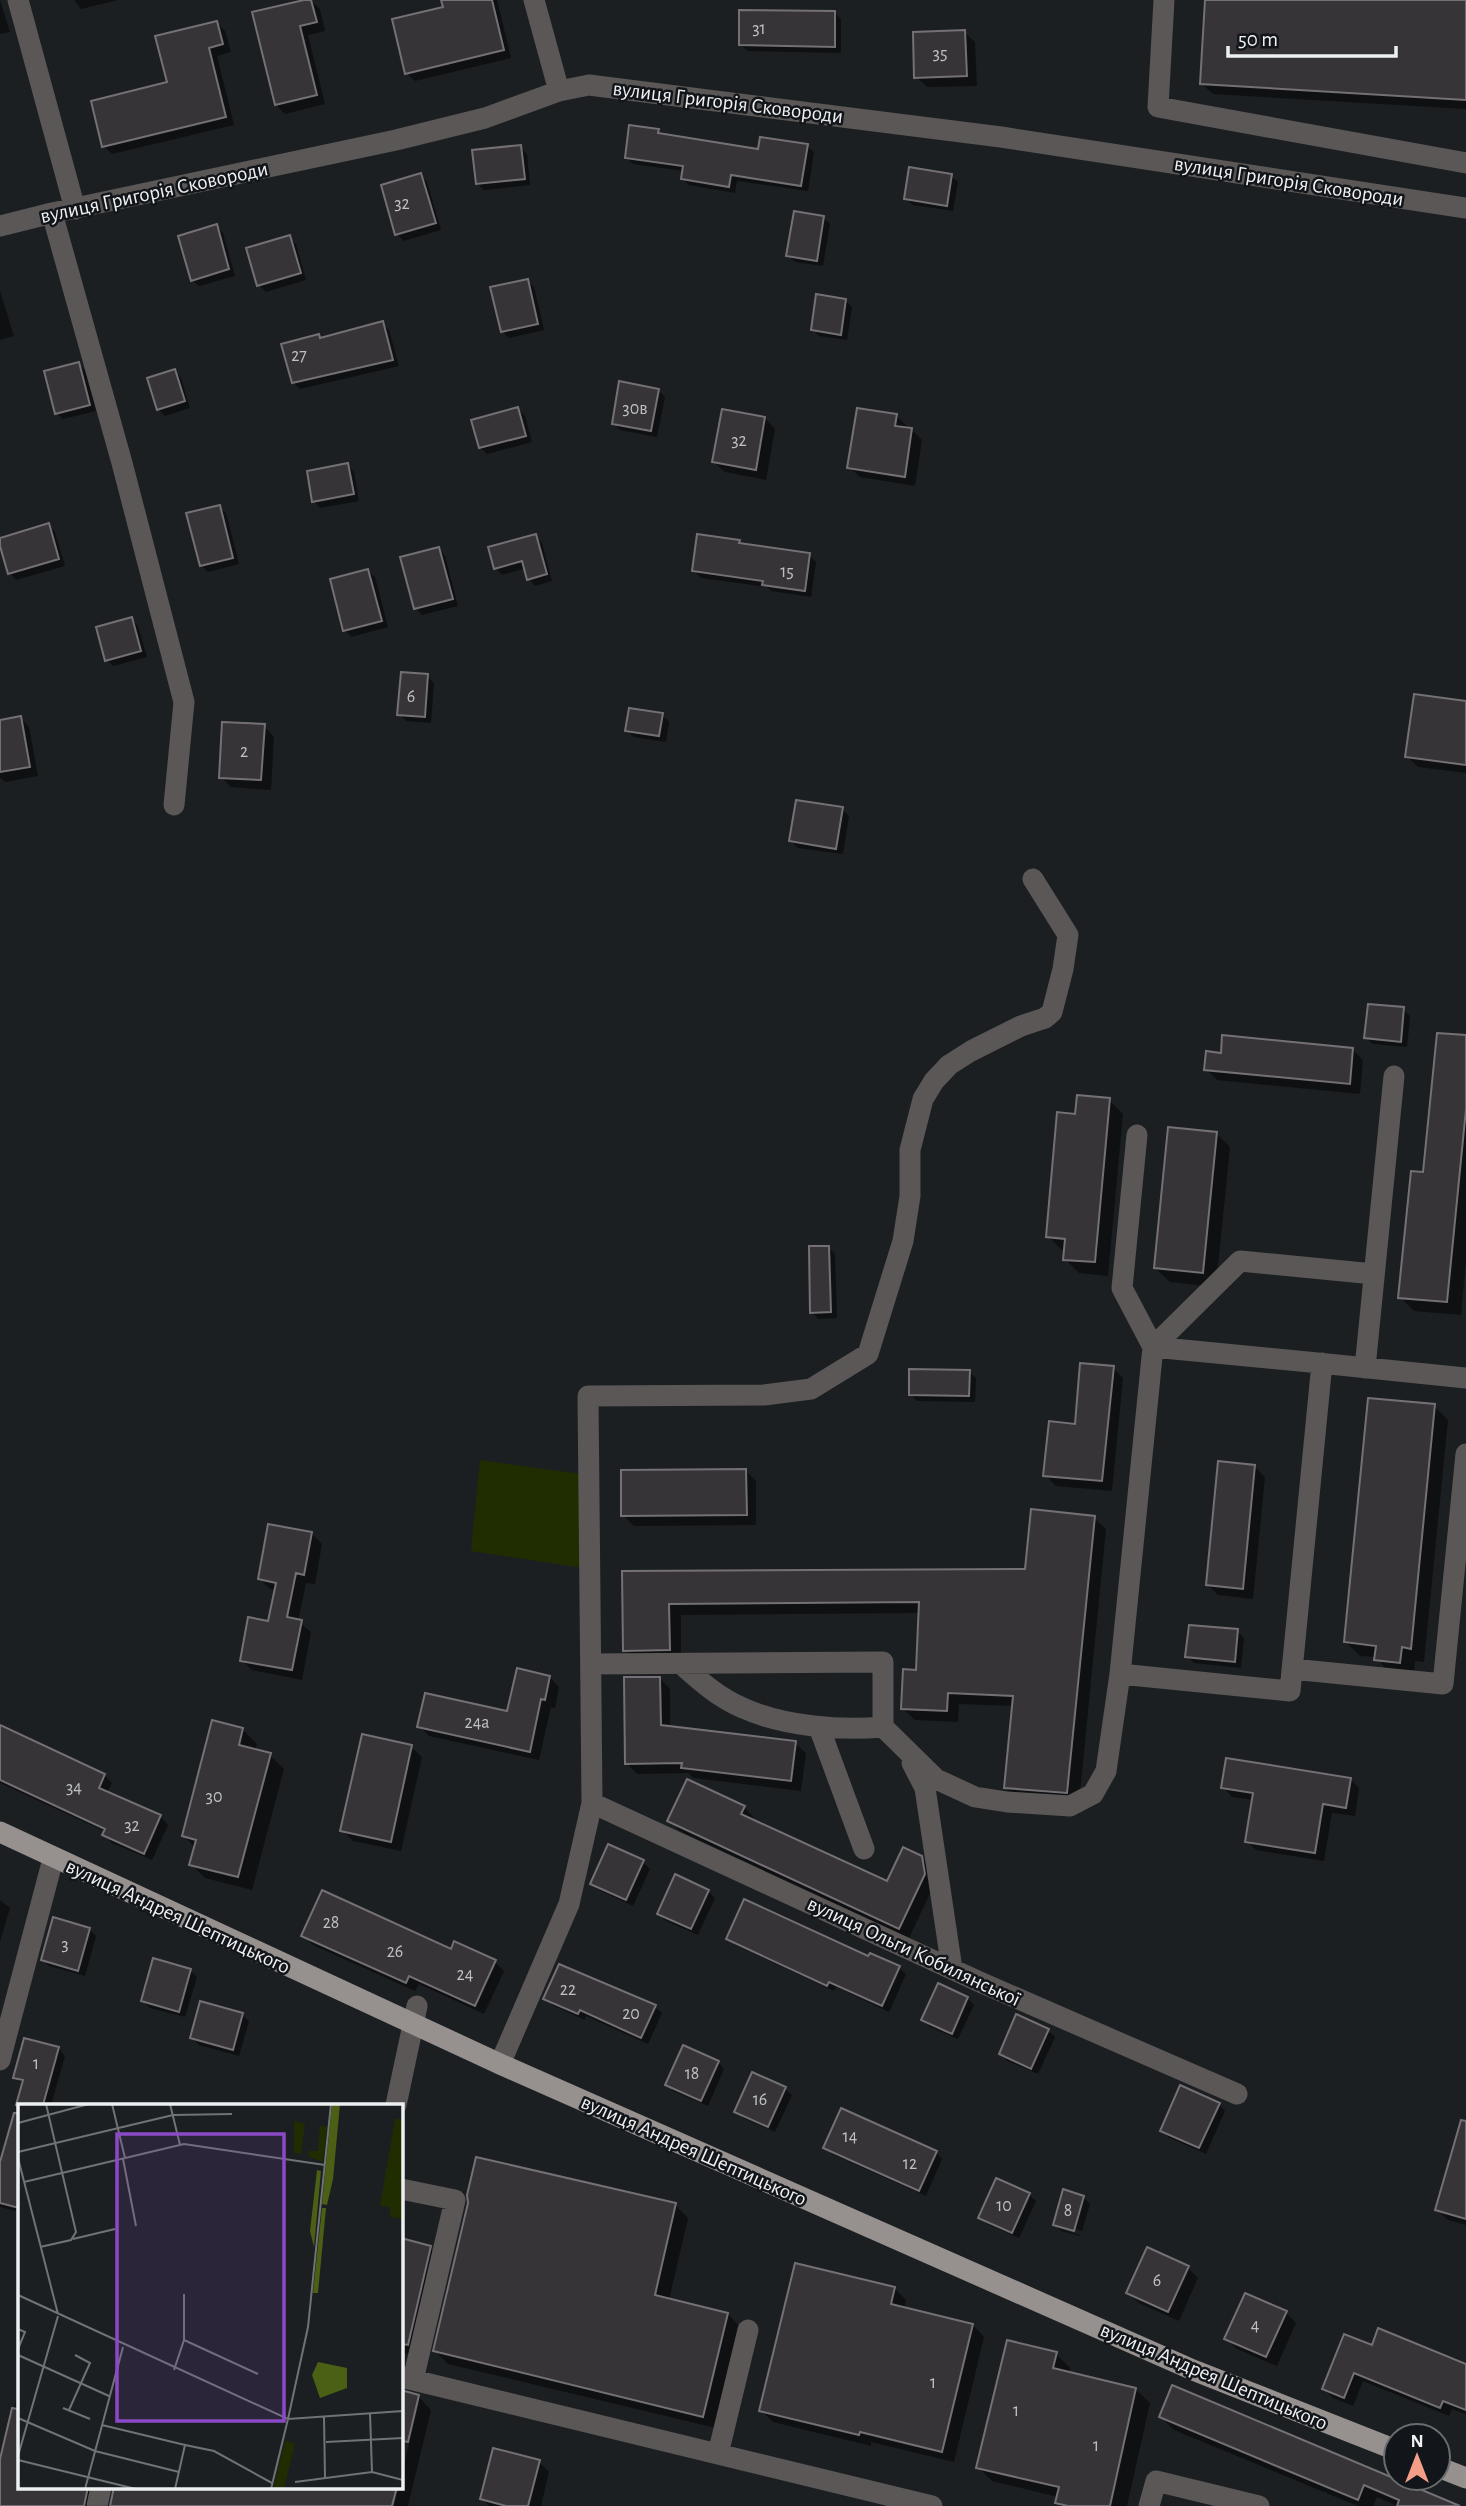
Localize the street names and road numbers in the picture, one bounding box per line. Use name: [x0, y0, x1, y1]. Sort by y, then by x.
street label: вулиця Григорія Сковороди: [611, 78, 844, 127]
street label: вулиця Григорія Сковороди: [1173, 153, 1405, 210]
street label: вулиця Григорія Сковороди: [38, 158, 270, 227]
street label: вулиця Андрея Шептицького: [63, 1855, 293, 1978]
street label: вулиця Ольги Кобилянської: [804, 1893, 1023, 2010]
street label: вулиця Андрея Шептицького: [578, 2091, 810, 2210]
street label: вулиця Андрея Шептицького: [1097, 2319, 1330, 2434]

